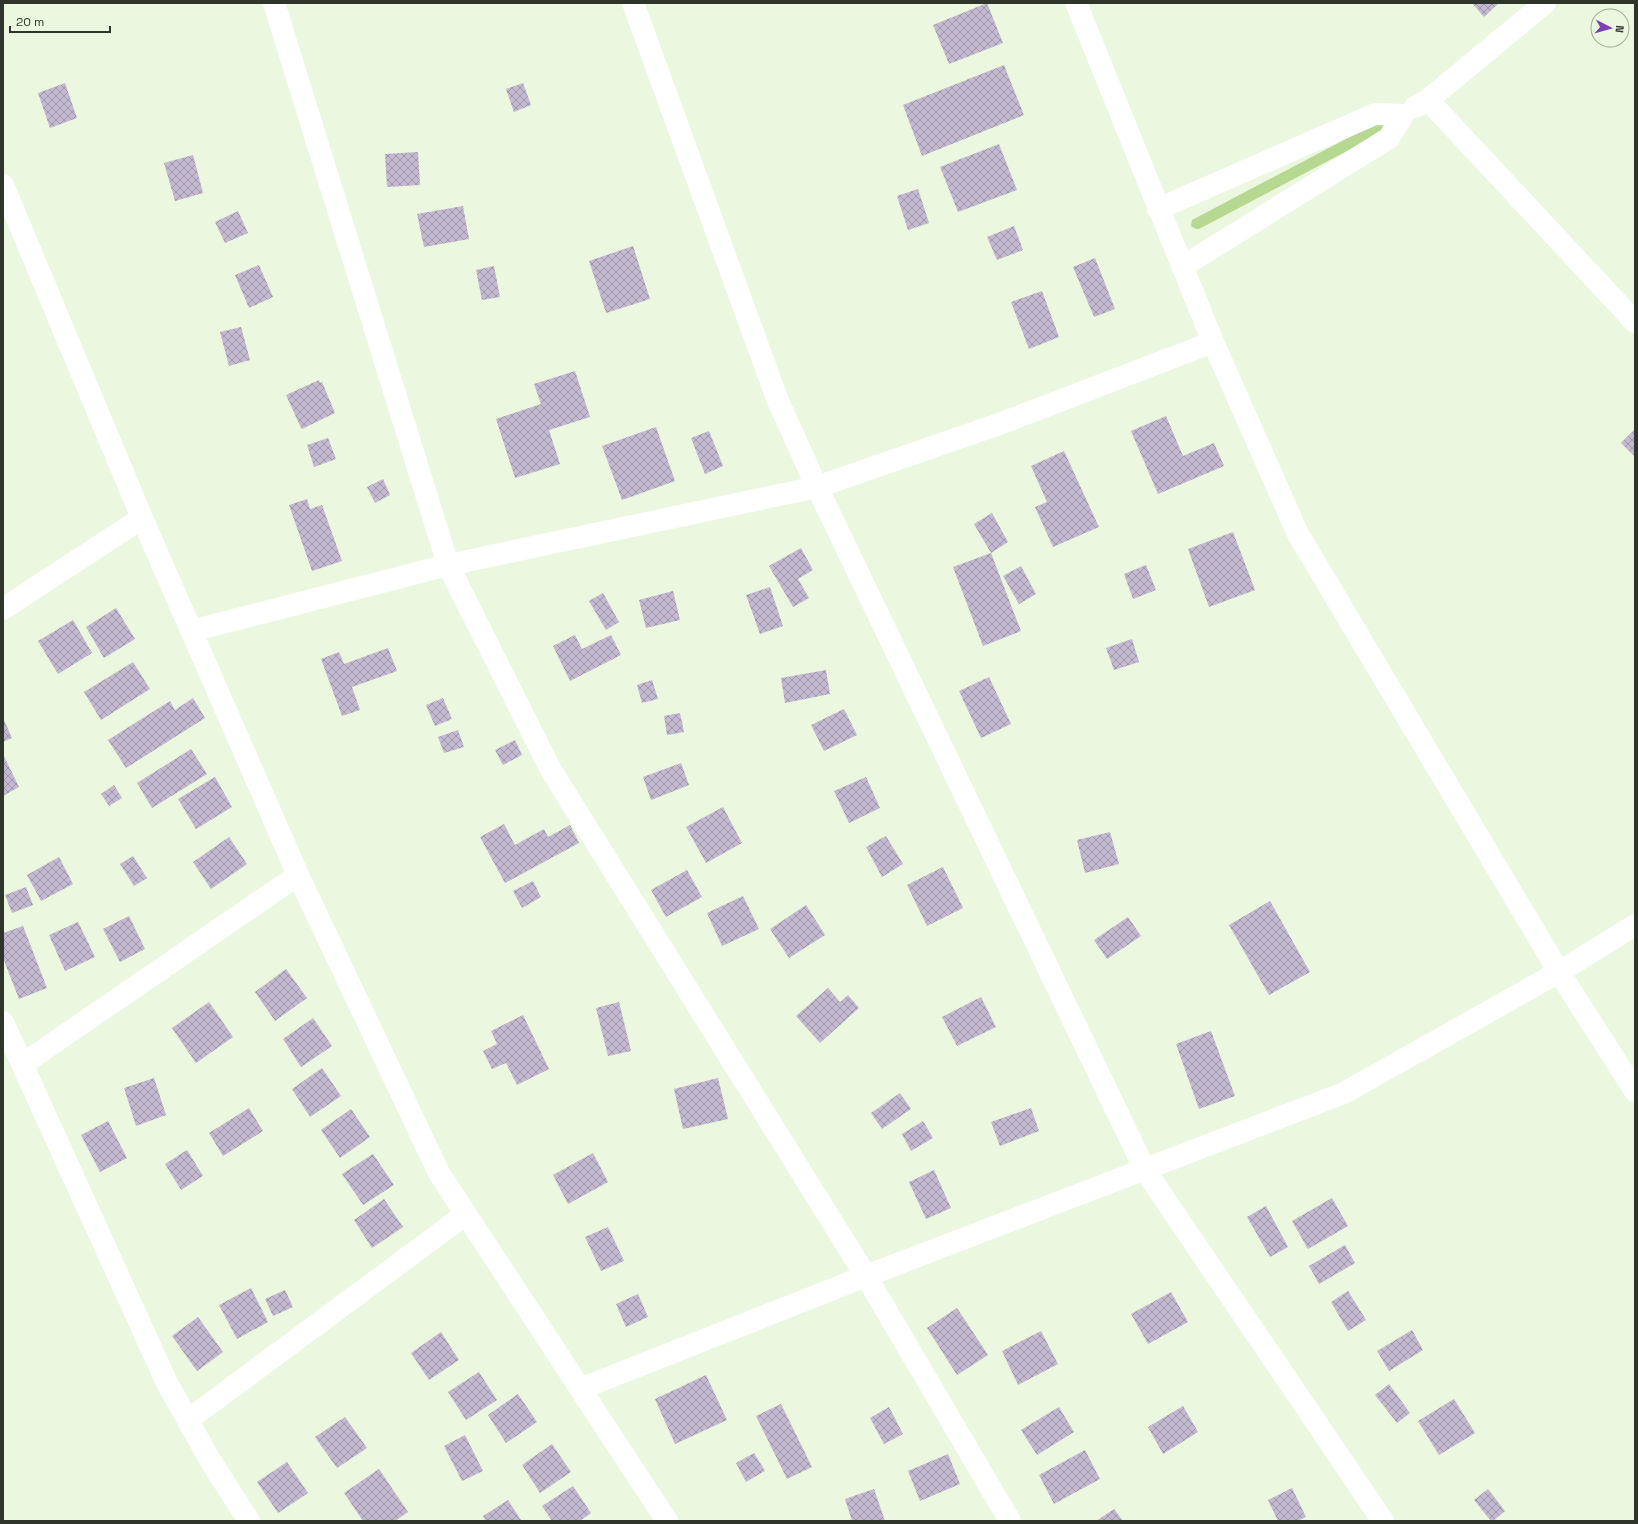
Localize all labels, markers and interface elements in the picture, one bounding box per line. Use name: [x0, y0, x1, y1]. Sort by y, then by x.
scale bar: [10, 8, 110, 34]
north arrow: [1590, 8, 1630, 48]
text: 20 m: [16, 14, 44, 30]
text: N: [1613, 25, 1627, 33]

